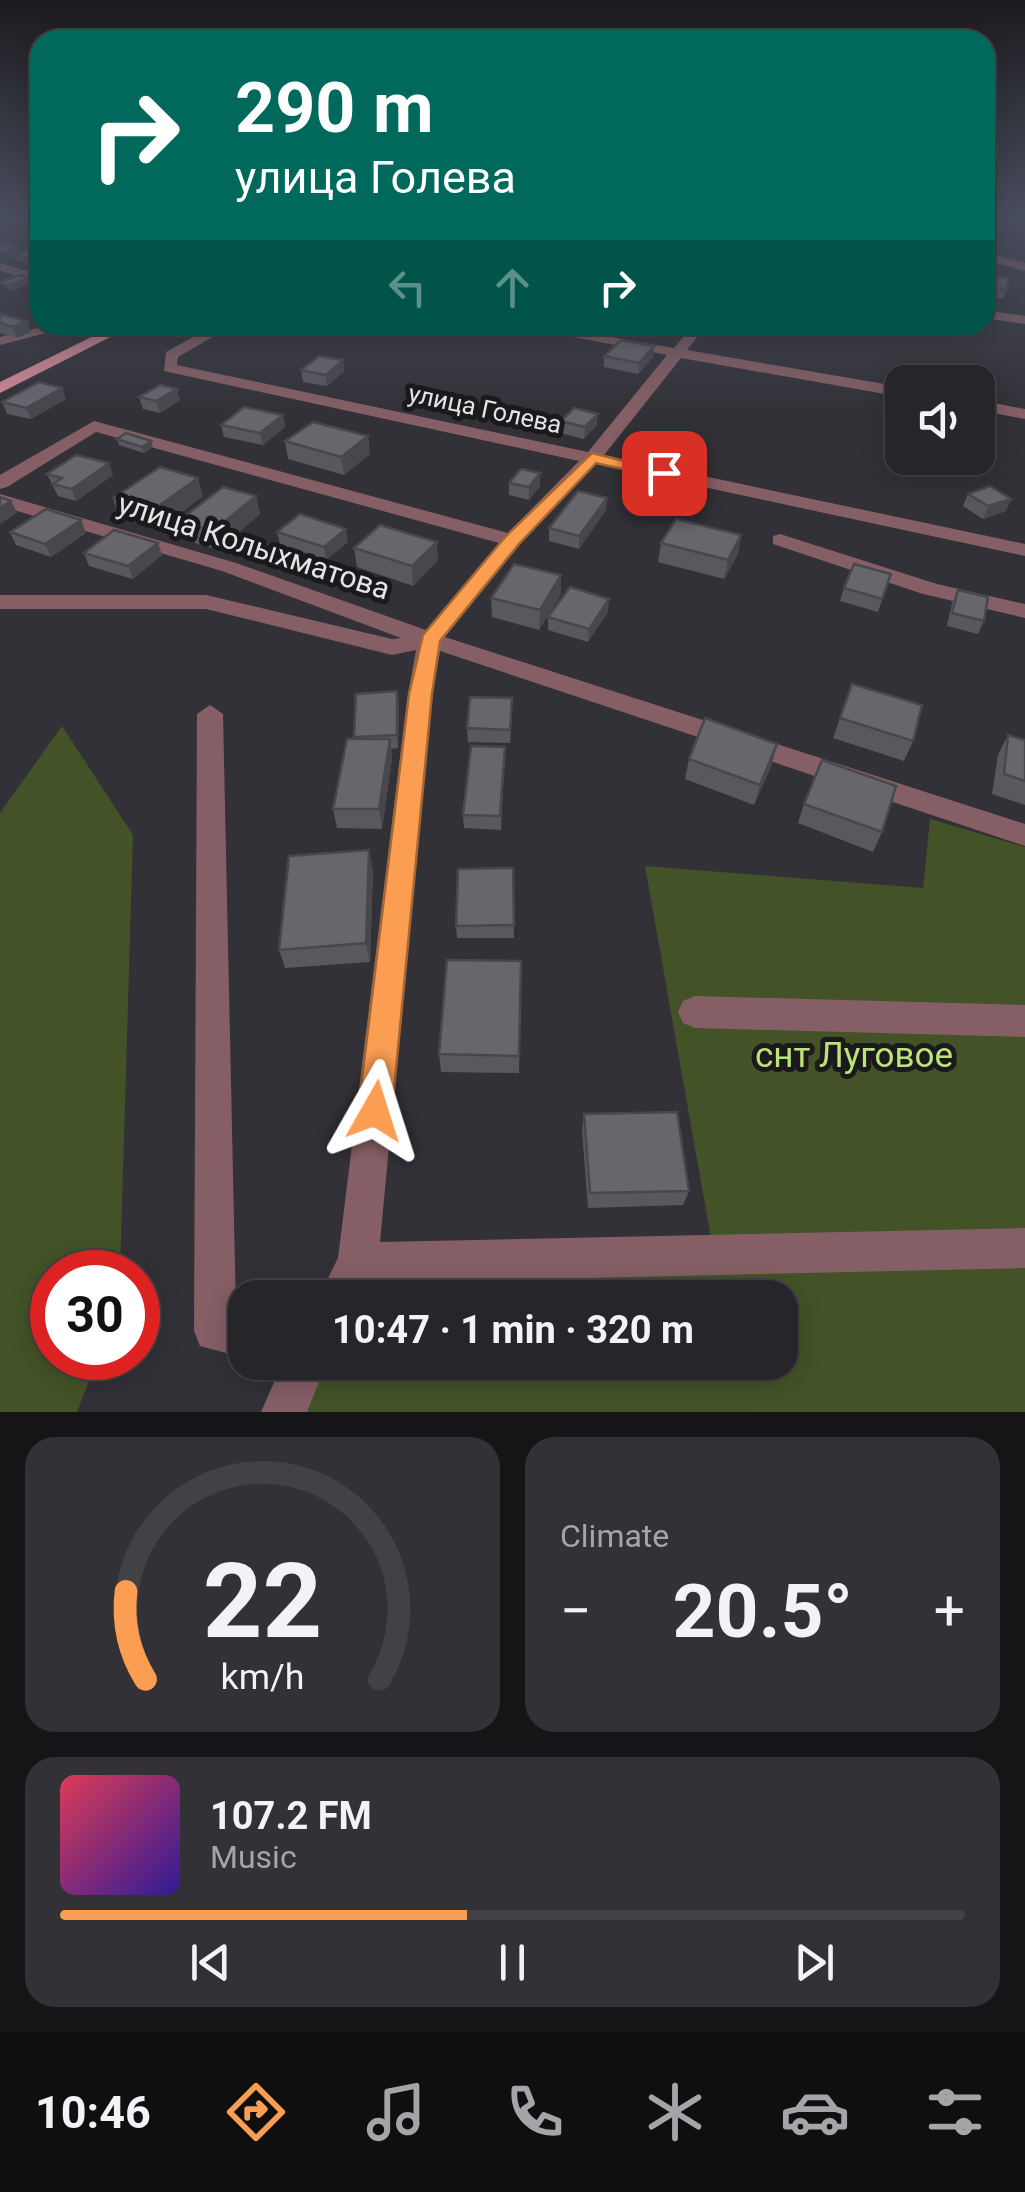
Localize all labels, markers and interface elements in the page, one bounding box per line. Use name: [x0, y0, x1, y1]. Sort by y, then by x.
text: 290 m: [235, 67, 434, 149]
icon: right: [70, 70, 200, 200]
text: улица Голева: [235, 151, 516, 204]
icon: left: [380, 260, 435, 315]
icon: ahead: [485, 260, 540, 315]
icon: right: [590, 260, 645, 315]
map controls: [885, 365, 995, 475]
button: sound: [885, 365, 995, 475]
street label: улица Голева: [406, 379, 564, 439]
pin: [622, 431, 707, 516]
icon: arrive: [637, 446, 692, 501]
street label: улица Колыхматова: [114, 486, 394, 606]
park label: снт Луговое: [755, 1035, 953, 1076]
position arrow: [323, 1059, 427, 1163]
speed limit sign: 30: [30, 1250, 160, 1380]
text: 10:47 · 1 min · 320 m: [332, 1308, 694, 1352]
text: Climate: [560, 1517, 669, 1555]
text: 22: [203, 1541, 322, 1662]
text: 20.5°: [673, 1567, 853, 1655]
text: −: [560, 1579, 591, 1643]
text: +: [934, 1579, 965, 1643]
text: km/h: [221, 1656, 304, 1698]
text: 107.2 FM: [210, 1794, 372, 1838]
text: Music: [210, 1838, 297, 1876]
icon: previous: [183, 1935, 238, 1990]
icon: pause: [485, 1935, 540, 1990]
icon: next: [787, 1935, 842, 1990]
icon: directions: [221, 2077, 291, 2147]
icon: music: [361, 2077, 431, 2147]
icon: phone: [500, 2077, 570, 2147]
icon: climate: [640, 2077, 710, 2147]
icon: car: [780, 2077, 850, 2147]
icon: filters: [920, 2077, 990, 2147]
text: 10:46: [35, 2086, 151, 2139]

